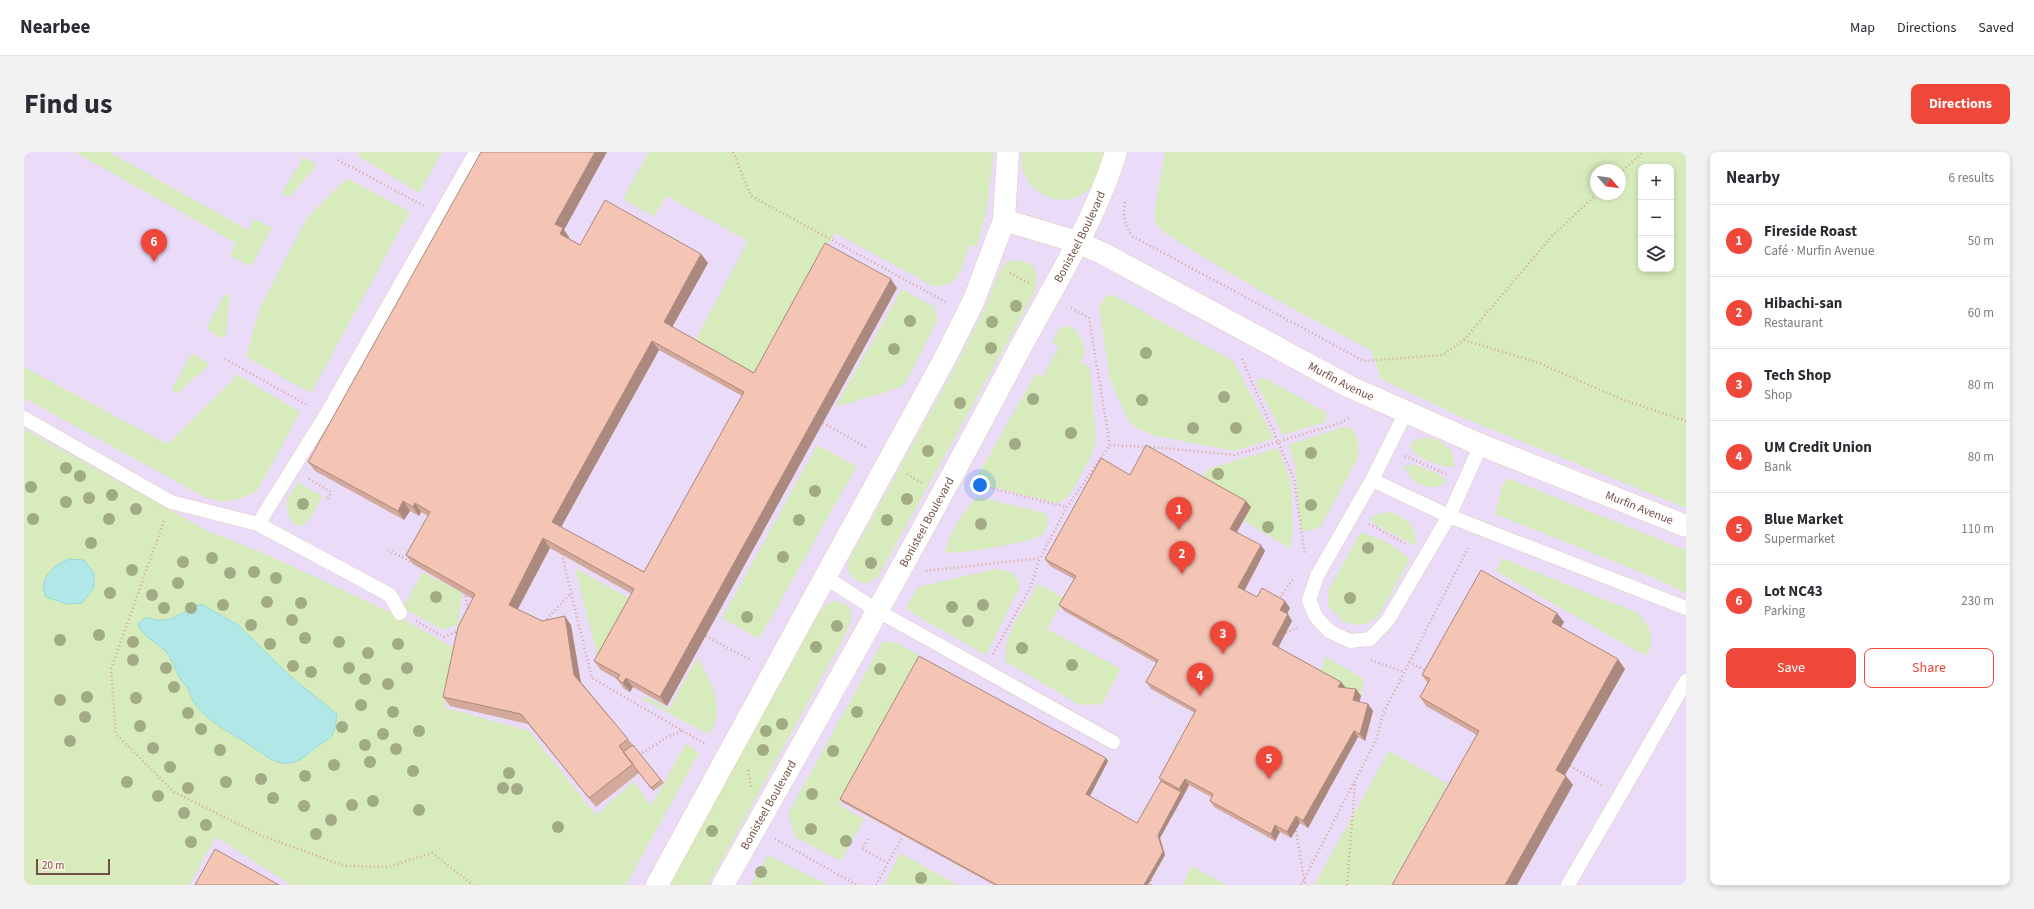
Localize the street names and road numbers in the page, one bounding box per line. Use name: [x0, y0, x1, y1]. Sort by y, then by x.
street label: Bonisteel Boulevard: [1050, 188, 1110, 286]
street label: Murfin Avenue: [1305, 358, 1377, 406]
street label: Bonisteel Boulevard: [895, 474, 959, 571]
street label: Murfin Avenue: [1603, 487, 1676, 529]
street label: Bonisteel Boulevard: [737, 757, 801, 853]

